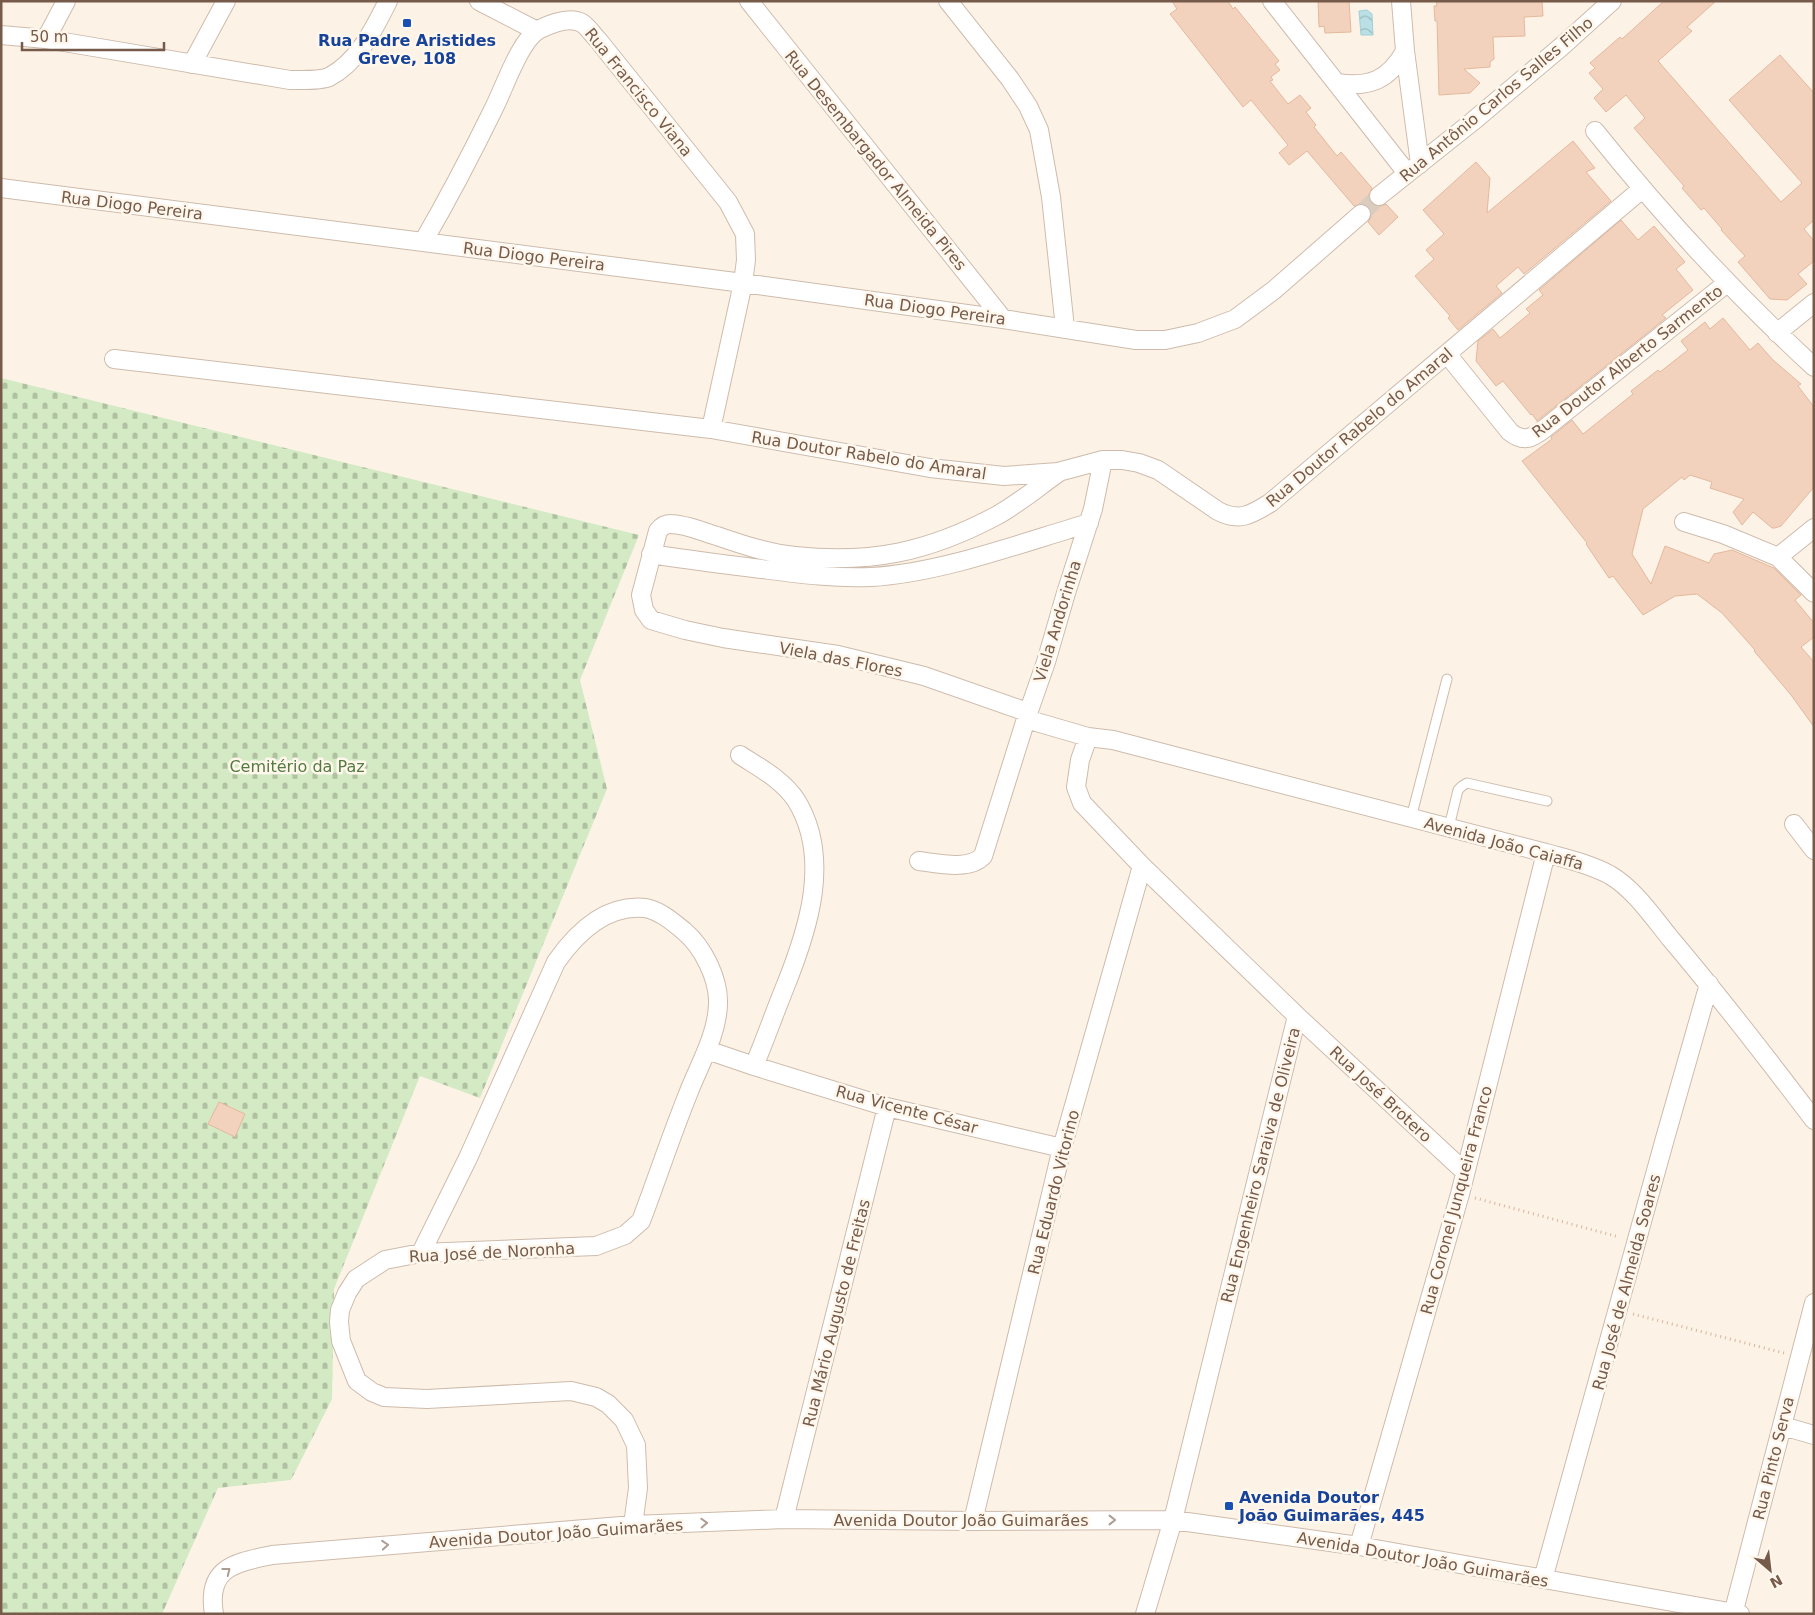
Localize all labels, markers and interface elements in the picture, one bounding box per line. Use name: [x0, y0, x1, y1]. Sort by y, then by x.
street label: Rua Antônio Carlos Salles Filho: [1396, 13, 1597, 186]
marker: Rua Padre Aristides Greve, 108: [401, 17, 413, 29]
scale bar: [22, 20, 165, 52]
street label: Rua Francisco Viana: [581, 24, 696, 160]
text: 50 m: [30, 28, 68, 46]
place label: Rua Padre Aristides Greve, 108: [318, 31, 496, 68]
street label: Rua Desembargador Almeida Pires: [781, 46, 970, 274]
street label: Rua Diogo Pereira: [60, 187, 204, 224]
street label: Rua Diogo Pereira: [462, 238, 606, 275]
street label: Rua Doutor Alberto Sarmento: [1528, 281, 1726, 442]
street label: Rua Diogo Pereira: [863, 290, 1007, 329]
street label: Rua Doutor Rabelo do Amaral: [1262, 344, 1456, 511]
street label: Rua Doutor Rabelo do Amaral: [750, 428, 988, 483]
street label: Viela Andorinha: [1030, 558, 1085, 684]
street label: Viela das Flores: [778, 638, 904, 681]
park label: Cemitério da Paz: [229, 757, 365, 776]
street label: Avenida João Caiaffa: [1422, 813, 1586, 874]
street label: Rua Engenheiro Saraiva de Oliveira: [1217, 1025, 1304, 1305]
street label: Rua José Brotero: [1326, 1042, 1436, 1146]
street label: Rua Vicente César: [834, 1081, 980, 1138]
street label: Rua Coronel Junqueira Franco: [1417, 1084, 1496, 1317]
street label: Rua Eduardo Vitorino: [1024, 1108, 1083, 1276]
street label: Rua José de Almeida Soares: [1588, 1172, 1664, 1392]
street label: Rua Mário Augusto de Freitas: [799, 1197, 874, 1429]
street label: Rua José de Noronha: [409, 1239, 575, 1266]
street label: Rua Pinto Serva: [1749, 1395, 1798, 1522]
place label: Avenida Doutor João Guimarães, 445: [1238, 1488, 1425, 1525]
marker: Avenida Doutor João Guimarães, 445: [1223, 1500, 1235, 1512]
street label: Avenida Doutor João Guimarães: [833, 1511, 1089, 1530]
street label: Avenida Doutor João Guimarães: [428, 1515, 684, 1552]
one-way arrow: [1108, 1515, 1116, 1525]
one-way arrow: [701, 1517, 709, 1528]
street label: Avenida Doutor João Guimarães: [1296, 1528, 1550, 1591]
one-way arrow: [381, 1540, 389, 1551]
north arrow: [1745, 1545, 1795, 1595]
one-way arrow: [221, 1567, 230, 1576]
text: N: [1767, 1572, 1785, 1591]

